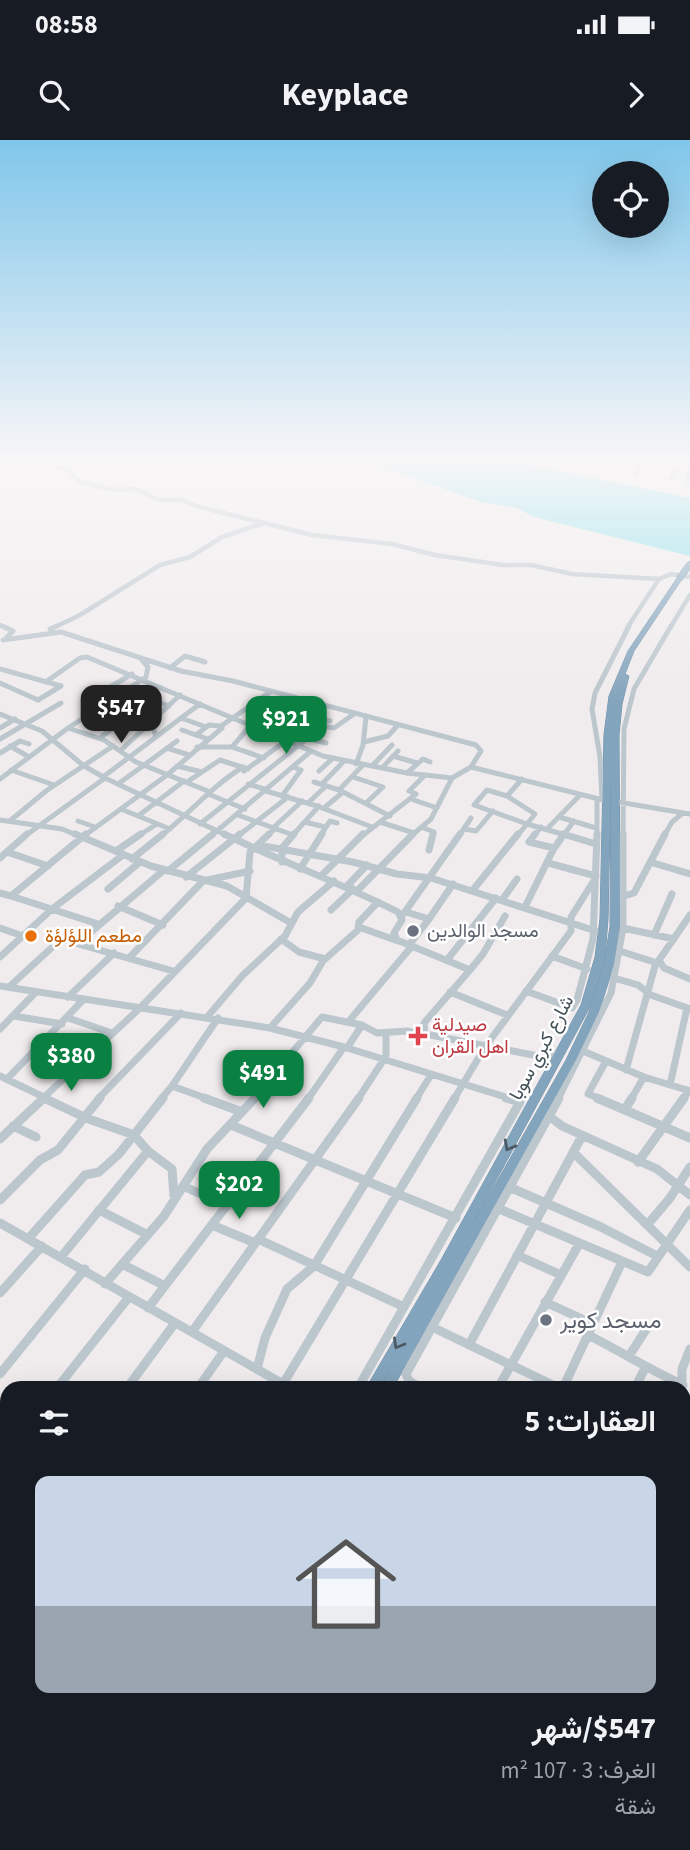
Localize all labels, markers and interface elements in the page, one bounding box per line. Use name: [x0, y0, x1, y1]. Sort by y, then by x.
text: 08:58: [35, 6, 98, 43]
text: Keyplace: [281, 72, 409, 118]
icon: search: [35, 76, 73, 114]
icon: forward: [617, 76, 655, 114]
map controls: [592, 161, 669, 238]
button: locate: [592, 161, 669, 238]
pin: $547: [80, 686, 162, 745]
text: $547: [97, 691, 145, 724]
pin: $921: [245, 696, 327, 756]
text: $921: [262, 702, 310, 735]
place label: مسجد الوالدين: [427, 918, 539, 945]
place label: مطعم اللؤلؤة: [45, 923, 142, 950]
marker: مسجد الوالدين: [405, 923, 421, 939]
marker: مطعم اللؤلؤة: [23, 928, 39, 944]
street label: شارع كبري سوبا: [503, 991, 582, 1106]
place label: صيدلية اهل القران: [432, 1012, 509, 1061]
marker: صيدلية اهل القران: [410, 1028, 426, 1044]
pin: $380: [30, 1034, 112, 1093]
text: $380: [47, 1039, 95, 1072]
pin: $491: [222, 1051, 304, 1110]
text: $491: [239, 1056, 287, 1089]
one-way arrow: [504, 1139, 517, 1151]
pin: $202: [198, 1161, 280, 1221]
text: $202: [215, 1167, 263, 1200]
place label: مسجد كوير: [559, 1304, 661, 1337]
marker: مسجد كوير: [538, 1312, 554, 1328]
one-way arrow: [393, 1336, 406, 1349]
text: العقارات: 5: [525, 1400, 656, 1443]
icon: filters: [35, 1404, 73, 1442]
icon: home: [283, 1521, 409, 1647]
text: $547/شهر: [532, 1707, 656, 1750]
text: الغرف: 3 · 107 m²: [501, 1754, 656, 1787]
text: شقة: [614, 1790, 656, 1823]

